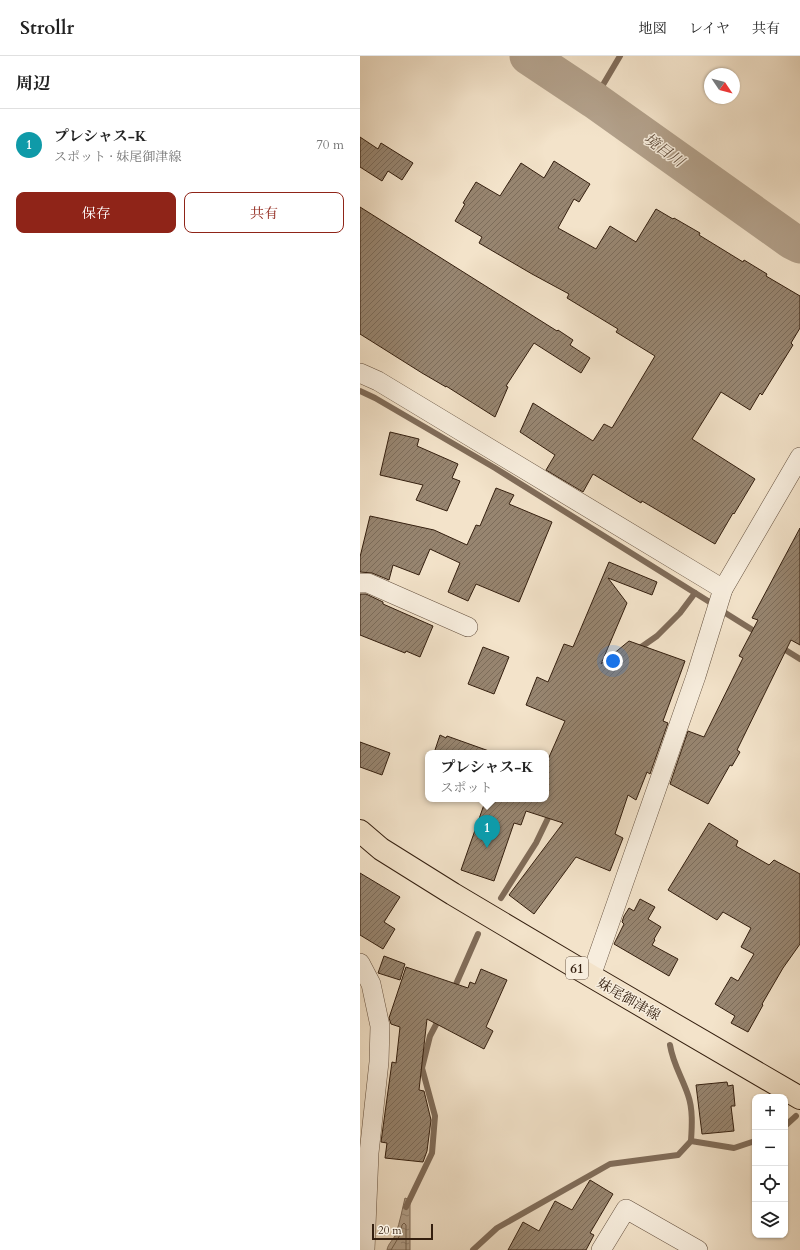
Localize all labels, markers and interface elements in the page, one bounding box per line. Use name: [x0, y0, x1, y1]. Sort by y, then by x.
text: Strollr: [20, 15, 74, 41]
text: 地図: [639, 19, 667, 38]
text: レイヤ: [689, 19, 730, 38]
text: 共有: [752, 19, 780, 38]
north arrow: [704, 68, 740, 104]
text: 周辺: [16, 72, 50, 95]
text: プレシャス-K: [54, 126, 147, 146]
water label: 境目川: [640, 129, 690, 172]
text: 1: [26, 136, 32, 154]
text: 70 m: [316, 136, 344, 154]
text: スポット · 妹尾御津線: [54, 148, 181, 166]
button: 保存: [16, 192, 176, 233]
button: 共有: [184, 192, 344, 233]
your location: [603, 651, 623, 671]
popup: [425, 750, 549, 802]
text: プレシャス-K: [440, 757, 534, 777]
text: スポット: [440, 779, 493, 797]
pin: 1: [474, 815, 500, 848]
road number: 61: [566, 957, 588, 979]
street label: 妹尾御津線: [594, 974, 664, 1025]
map controls: [752, 1094, 788, 1238]
button: +: [752, 1094, 788, 1130]
button: −: [752, 1130, 788, 1166]
button: locate: [752, 1166, 788, 1202]
button: layers: [752, 1202, 788, 1238]
scale bar: [372, 1222, 433, 1241]
text: 20 m: [378, 1223, 402, 1238]

